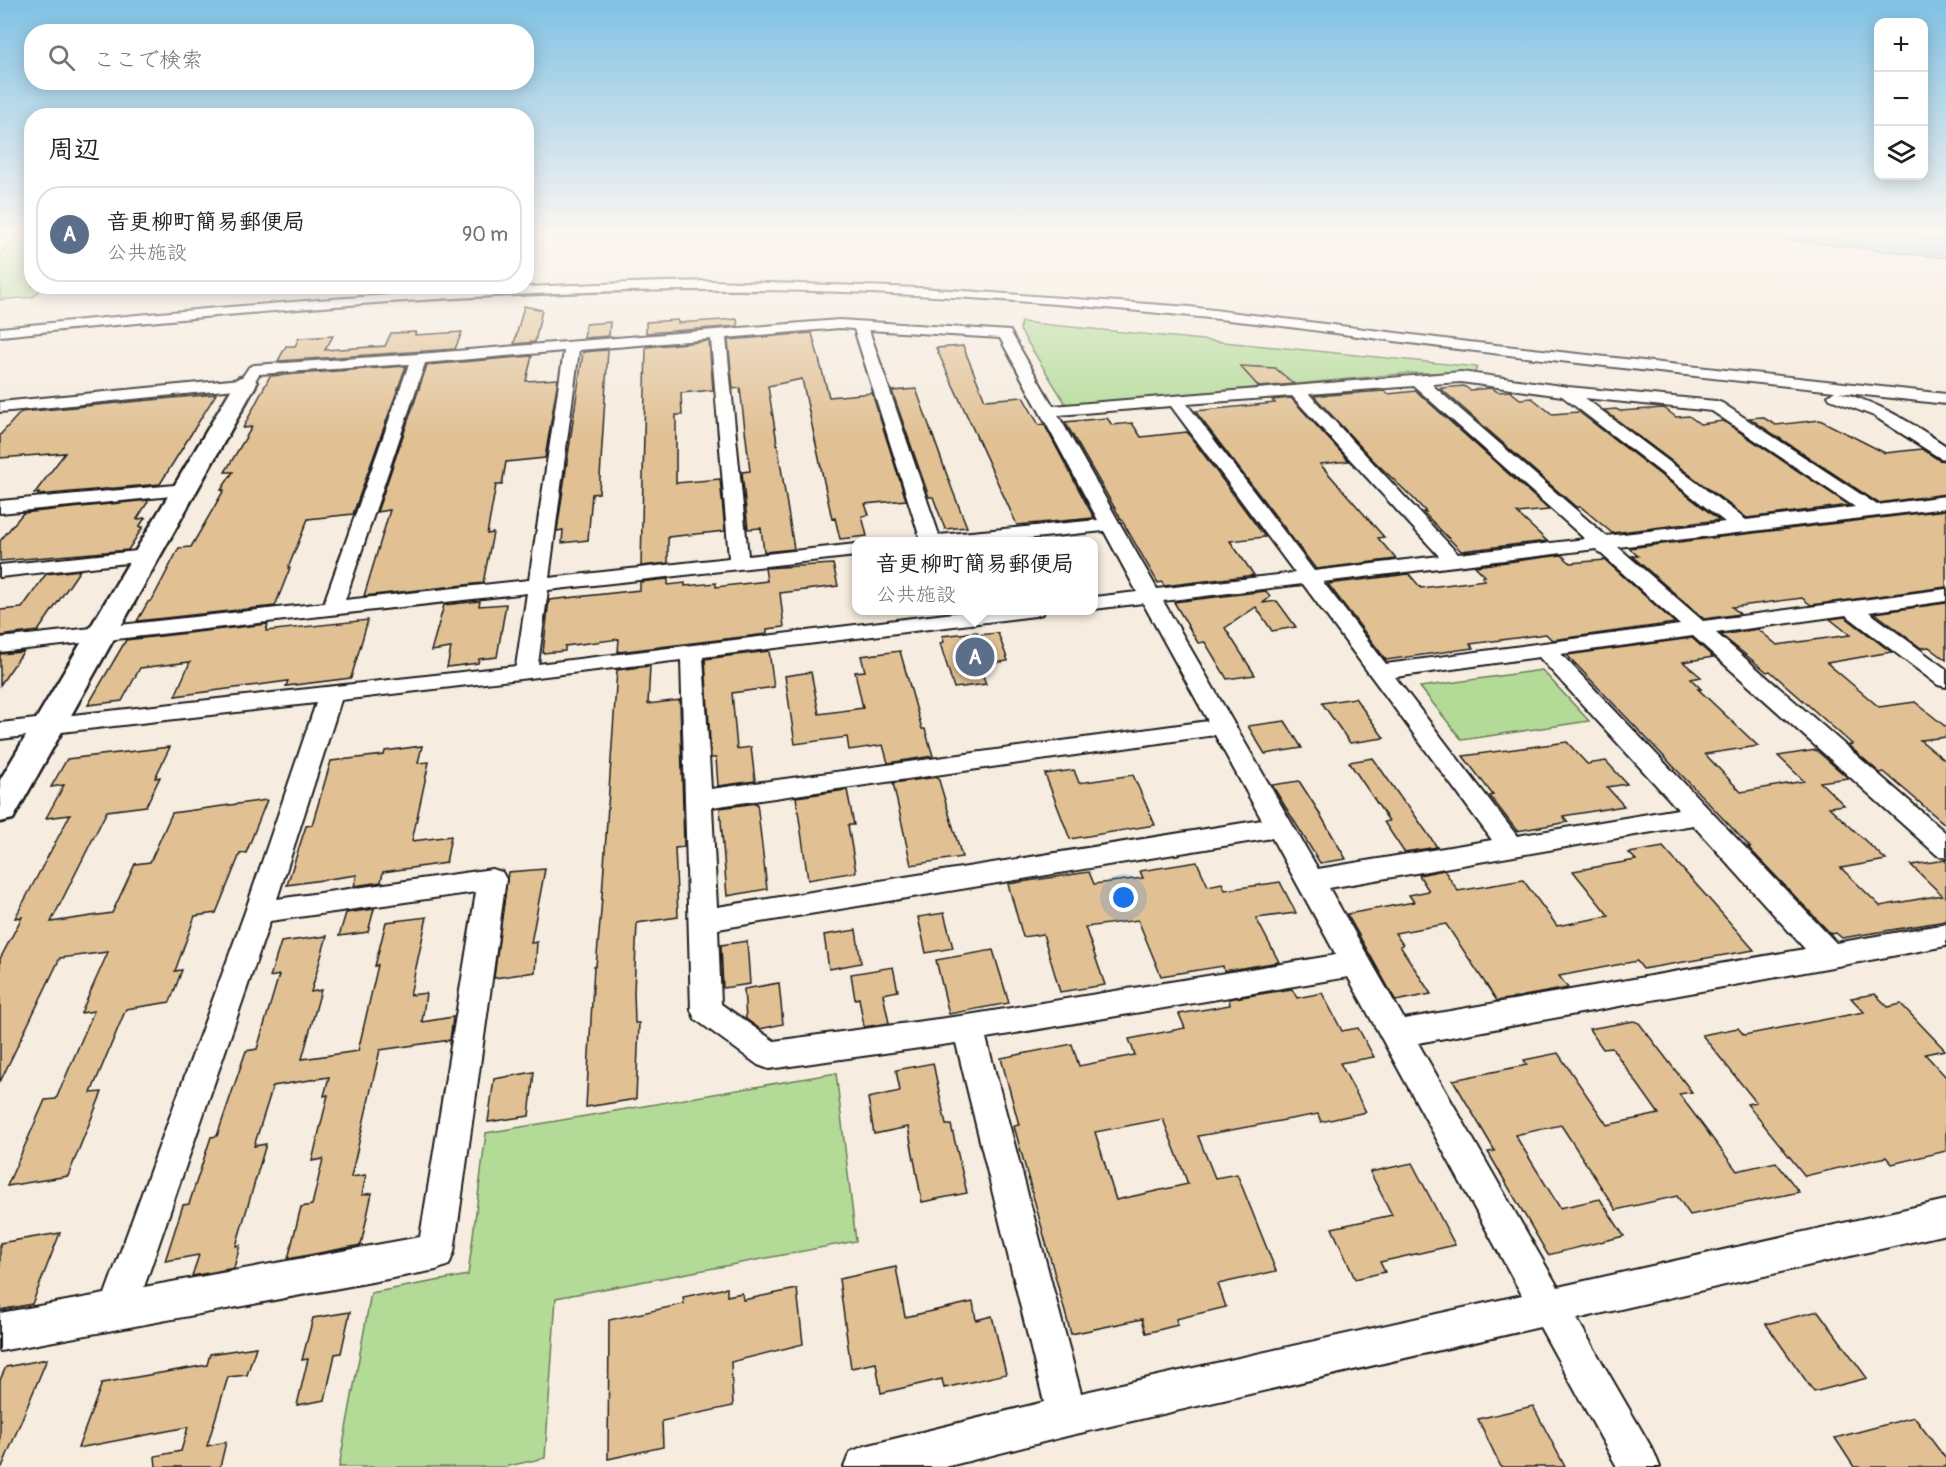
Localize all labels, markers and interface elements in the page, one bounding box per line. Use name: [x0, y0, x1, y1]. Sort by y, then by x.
map controls: [1874, 18, 1928, 180]
button: +: [1874, 18, 1928, 72]
search box: [24, 24, 534, 90]
icon: search: [45, 41, 78, 74]
text: ここで検索: [93, 46, 203, 74]
button: −: [1874, 72, 1928, 126]
button: layers: [1874, 126, 1928, 180]
text: 周辺: [48, 134, 100, 166]
text: 音更柳町簡易郵便局: [107, 208, 305, 236]
text: A: [63, 222, 76, 247]
text: 90 m: [462, 222, 508, 247]
text: 公共施設: [107, 240, 187, 265]
popup: [852, 537, 1098, 615]
text: 音更柳町簡易郵便局: [876, 550, 1074, 578]
text: 公共施設: [876, 582, 956, 607]
pin: A: [956, 634, 994, 680]
your location: [1109, 883, 1138, 912]

